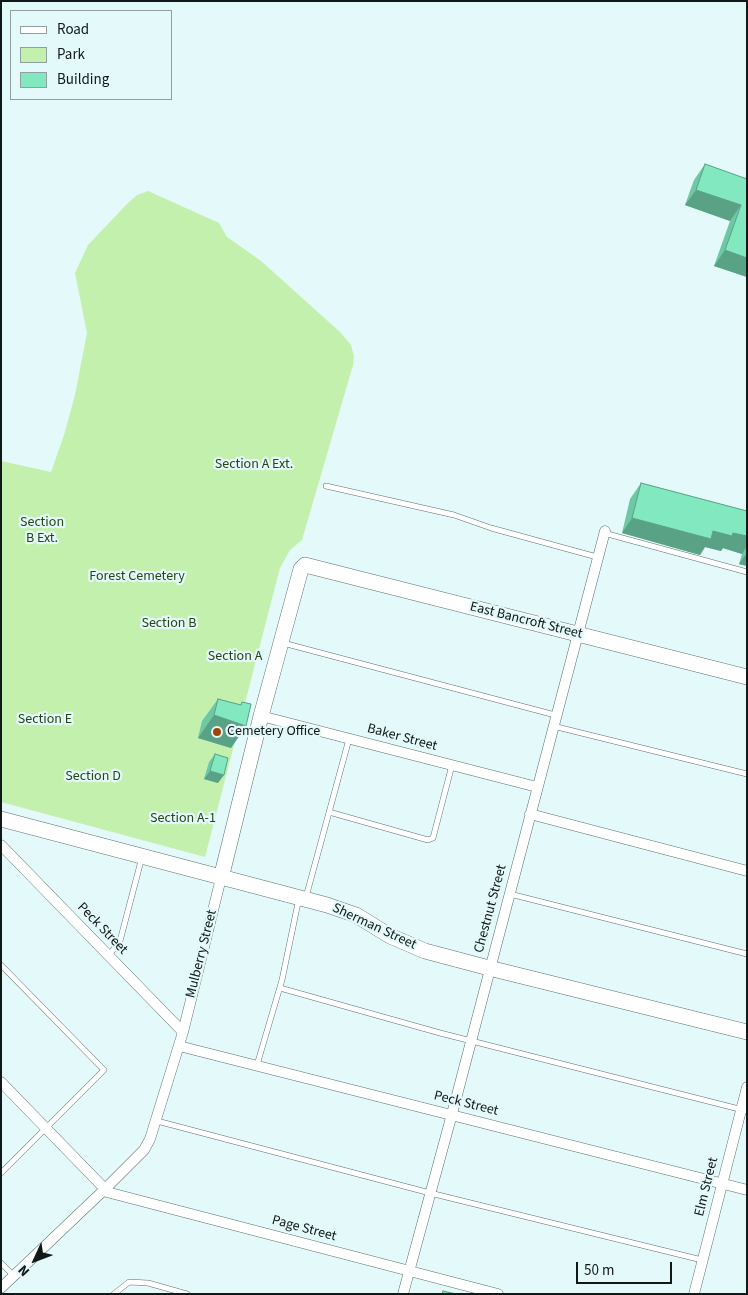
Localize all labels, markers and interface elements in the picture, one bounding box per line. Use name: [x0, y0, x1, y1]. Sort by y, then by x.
legend: [10, 10, 172, 100]
text: Road: [57, 19, 89, 40]
text: Park: [57, 44, 85, 65]
text: Building: [57, 69, 109, 90]
park label: Section A Ext.: [215, 457, 293, 473]
park label: Section B Ext.: [20, 515, 64, 548]
park label: Forest Cemetery: [89, 569, 185, 585]
street label: East Bancroft Street: [468, 599, 584, 643]
park label: Section B: [141, 616, 197, 632]
park label: Section A: [208, 649, 262, 665]
park label: Section E: [18, 712, 72, 728]
street label: Baker Street: [365, 721, 439, 755]
place label: Cemetery Office: [227, 724, 320, 740]
marker: Cemetery Office: [211, 726, 223, 738]
park label: Section D: [65, 769, 121, 785]
park label: Section A-1: [150, 811, 216, 827]
street label: Chestnut Street: [471, 863, 511, 955]
street label: Peck Street: [73, 900, 131, 958]
street label: Sherman Street: [329, 900, 419, 954]
street label: Mulberry Street: [183, 908, 221, 1000]
street label: Peck Street: [432, 1088, 500, 1120]
street label: Elm Street: [692, 1156, 722, 1218]
street label: Page Street: [270, 1212, 338, 1246]
north arrow: [10, 1235, 60, 1285]
scale bar: [578, 1252, 674, 1284]
text: N: [14, 1260, 35, 1280]
text: 50 m: [584, 1260, 614, 1281]

